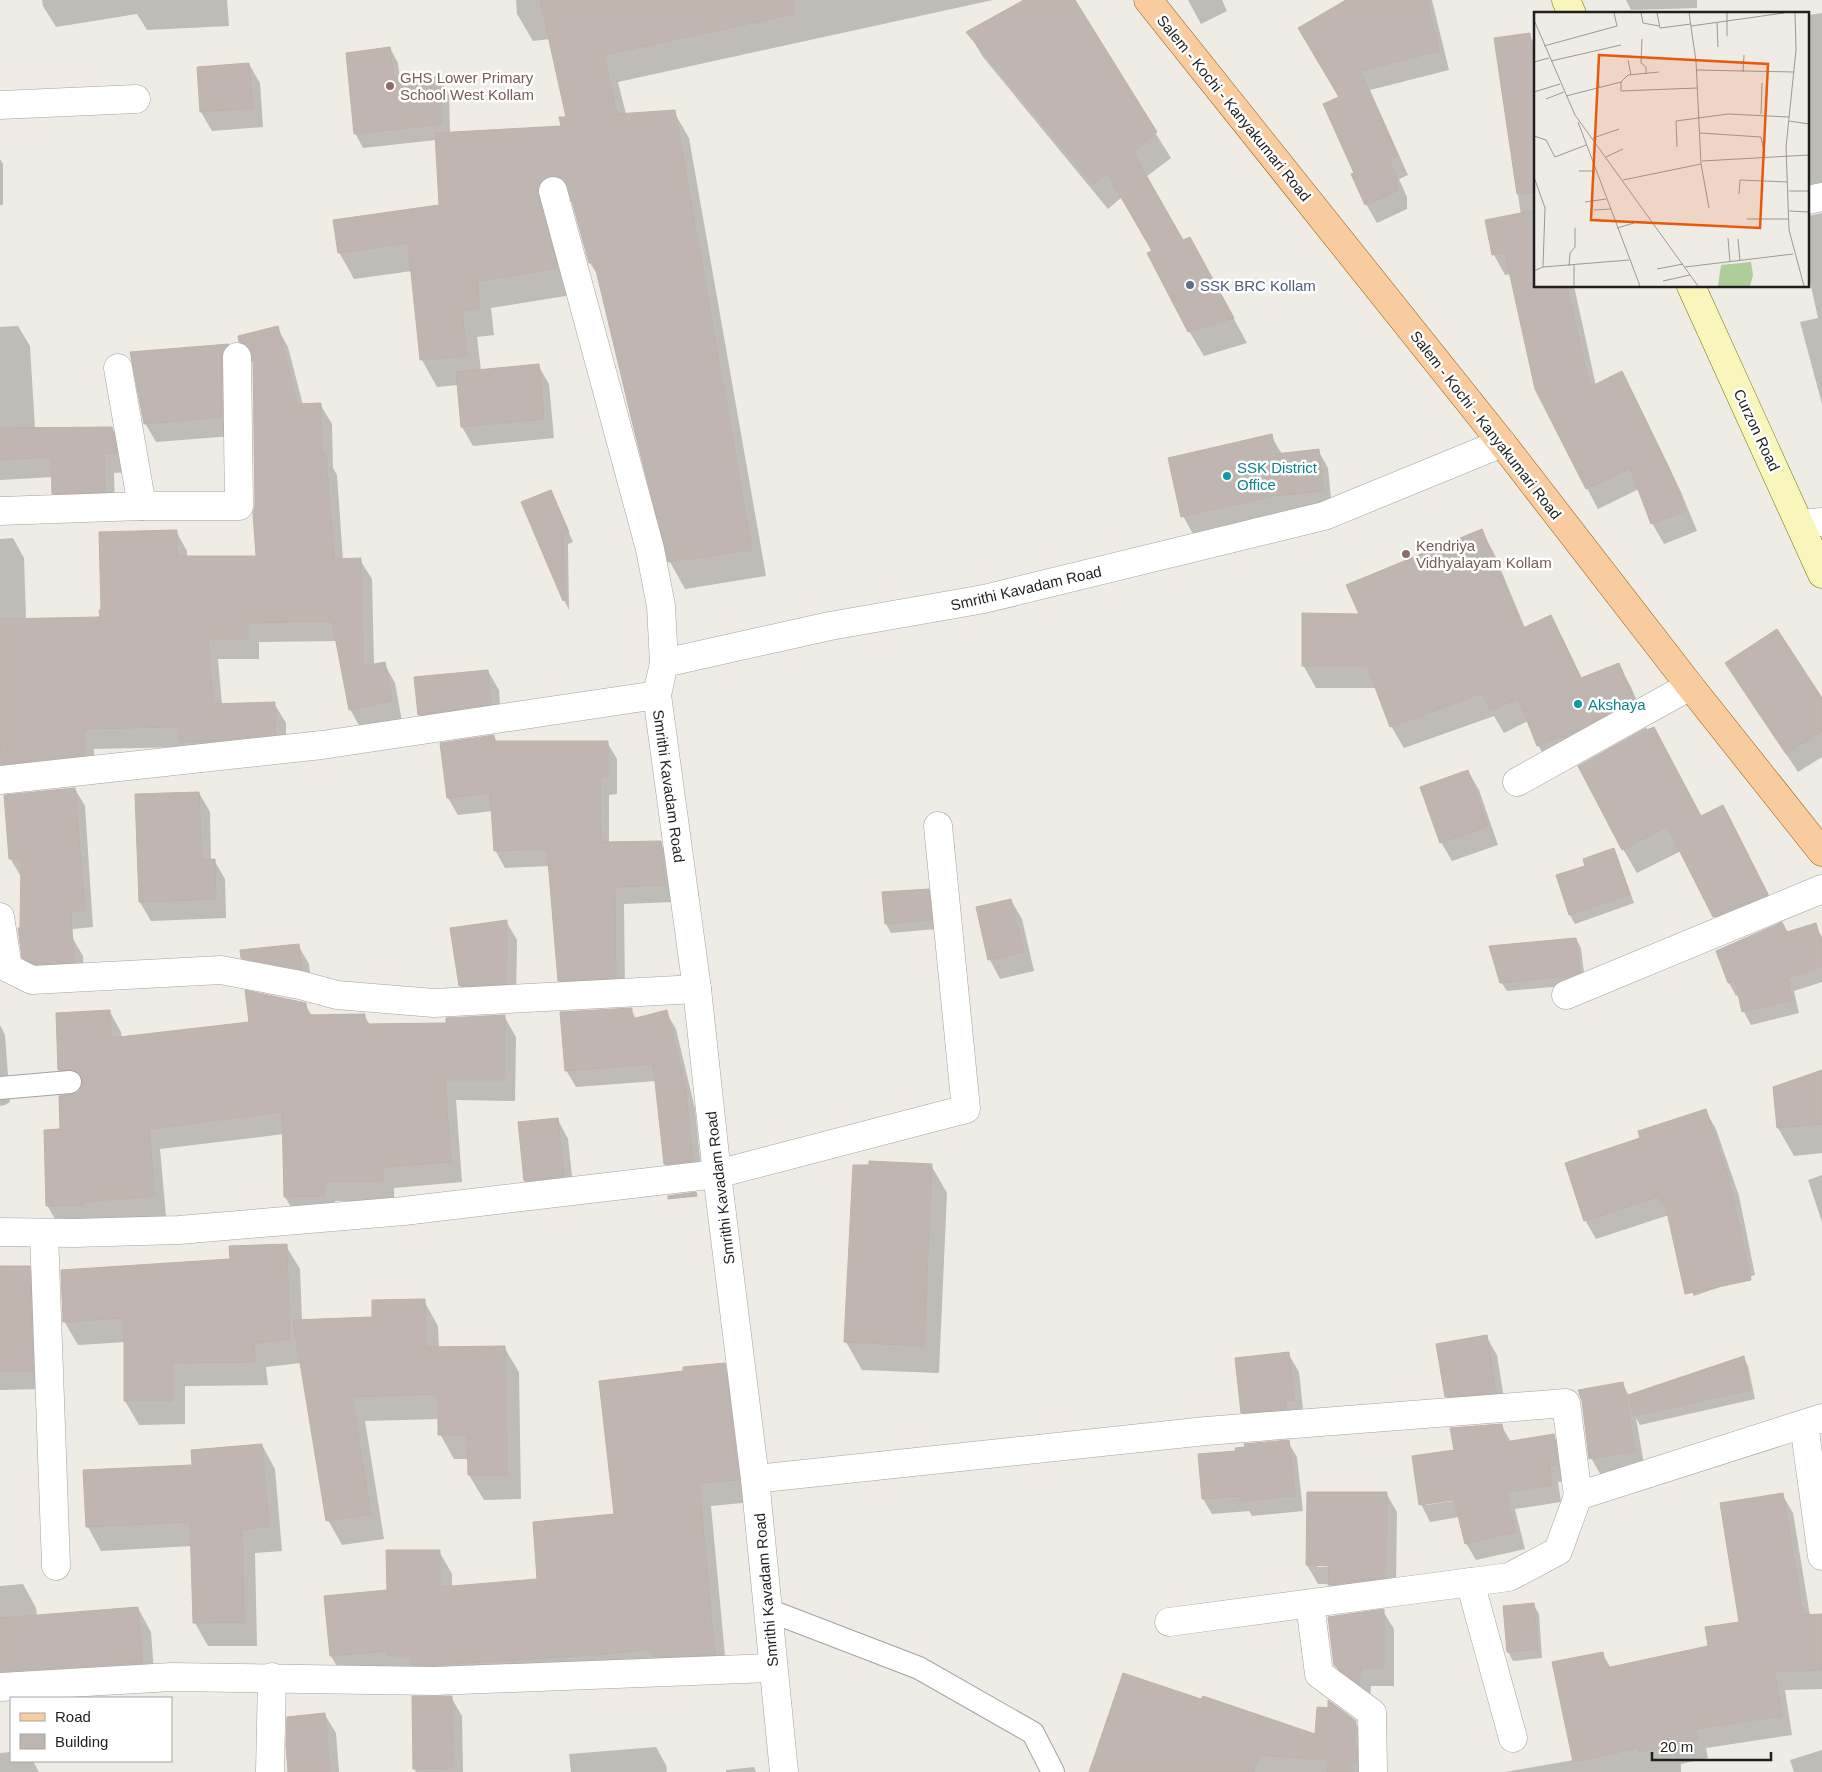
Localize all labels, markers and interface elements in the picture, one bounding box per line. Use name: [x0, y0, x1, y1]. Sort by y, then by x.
street label: Salem - Kochi - Kanyakumari Road: [1154, 12, 1314, 204]
inset map: [1534, 12, 1810, 288]
place label: GHS Lower Primary School West Kollam: [400, 69, 534, 103]
marker: GHS Lower Primary School West Kollam: [384, 80, 396, 92]
place label: SSK BRC Kollam: [1200, 277, 1316, 294]
marker: SSK BRC Kollam: [1184, 279, 1196, 291]
street label: Salem - Kochi - Kanyakumari Road: [1407, 327, 1565, 523]
street label: Curzon Road: [1731, 386, 1783, 474]
place label: SSK District Office: [1237, 459, 1318, 493]
marker: SSK District Office: [1221, 470, 1233, 482]
place label: Kendriya Vidhyalayam Kollam: [1416, 537, 1552, 571]
marker: Kendriya Vidhyalayam Kollam: [1400, 548, 1412, 560]
street label: Smrithi Kavadam Road: [949, 562, 1103, 614]
place label: Akshaya: [1588, 696, 1646, 713]
marker: Akshaya: [1572, 698, 1584, 710]
street label: Smrithi Kavadam Road: [650, 708, 688, 864]
street label: Smrithi Kavadam Road: [702, 1110, 738, 1266]
street label: Smrithi Kavadam Road: [751, 1512, 781, 1668]
legend: [10, 1697, 172, 1762]
text: Road: [55, 1708, 91, 1725]
scale bar: [1652, 1730, 1771, 1762]
text: Building: [55, 1733, 108, 1750]
text: 20 m: [1660, 1738, 1693, 1755]

